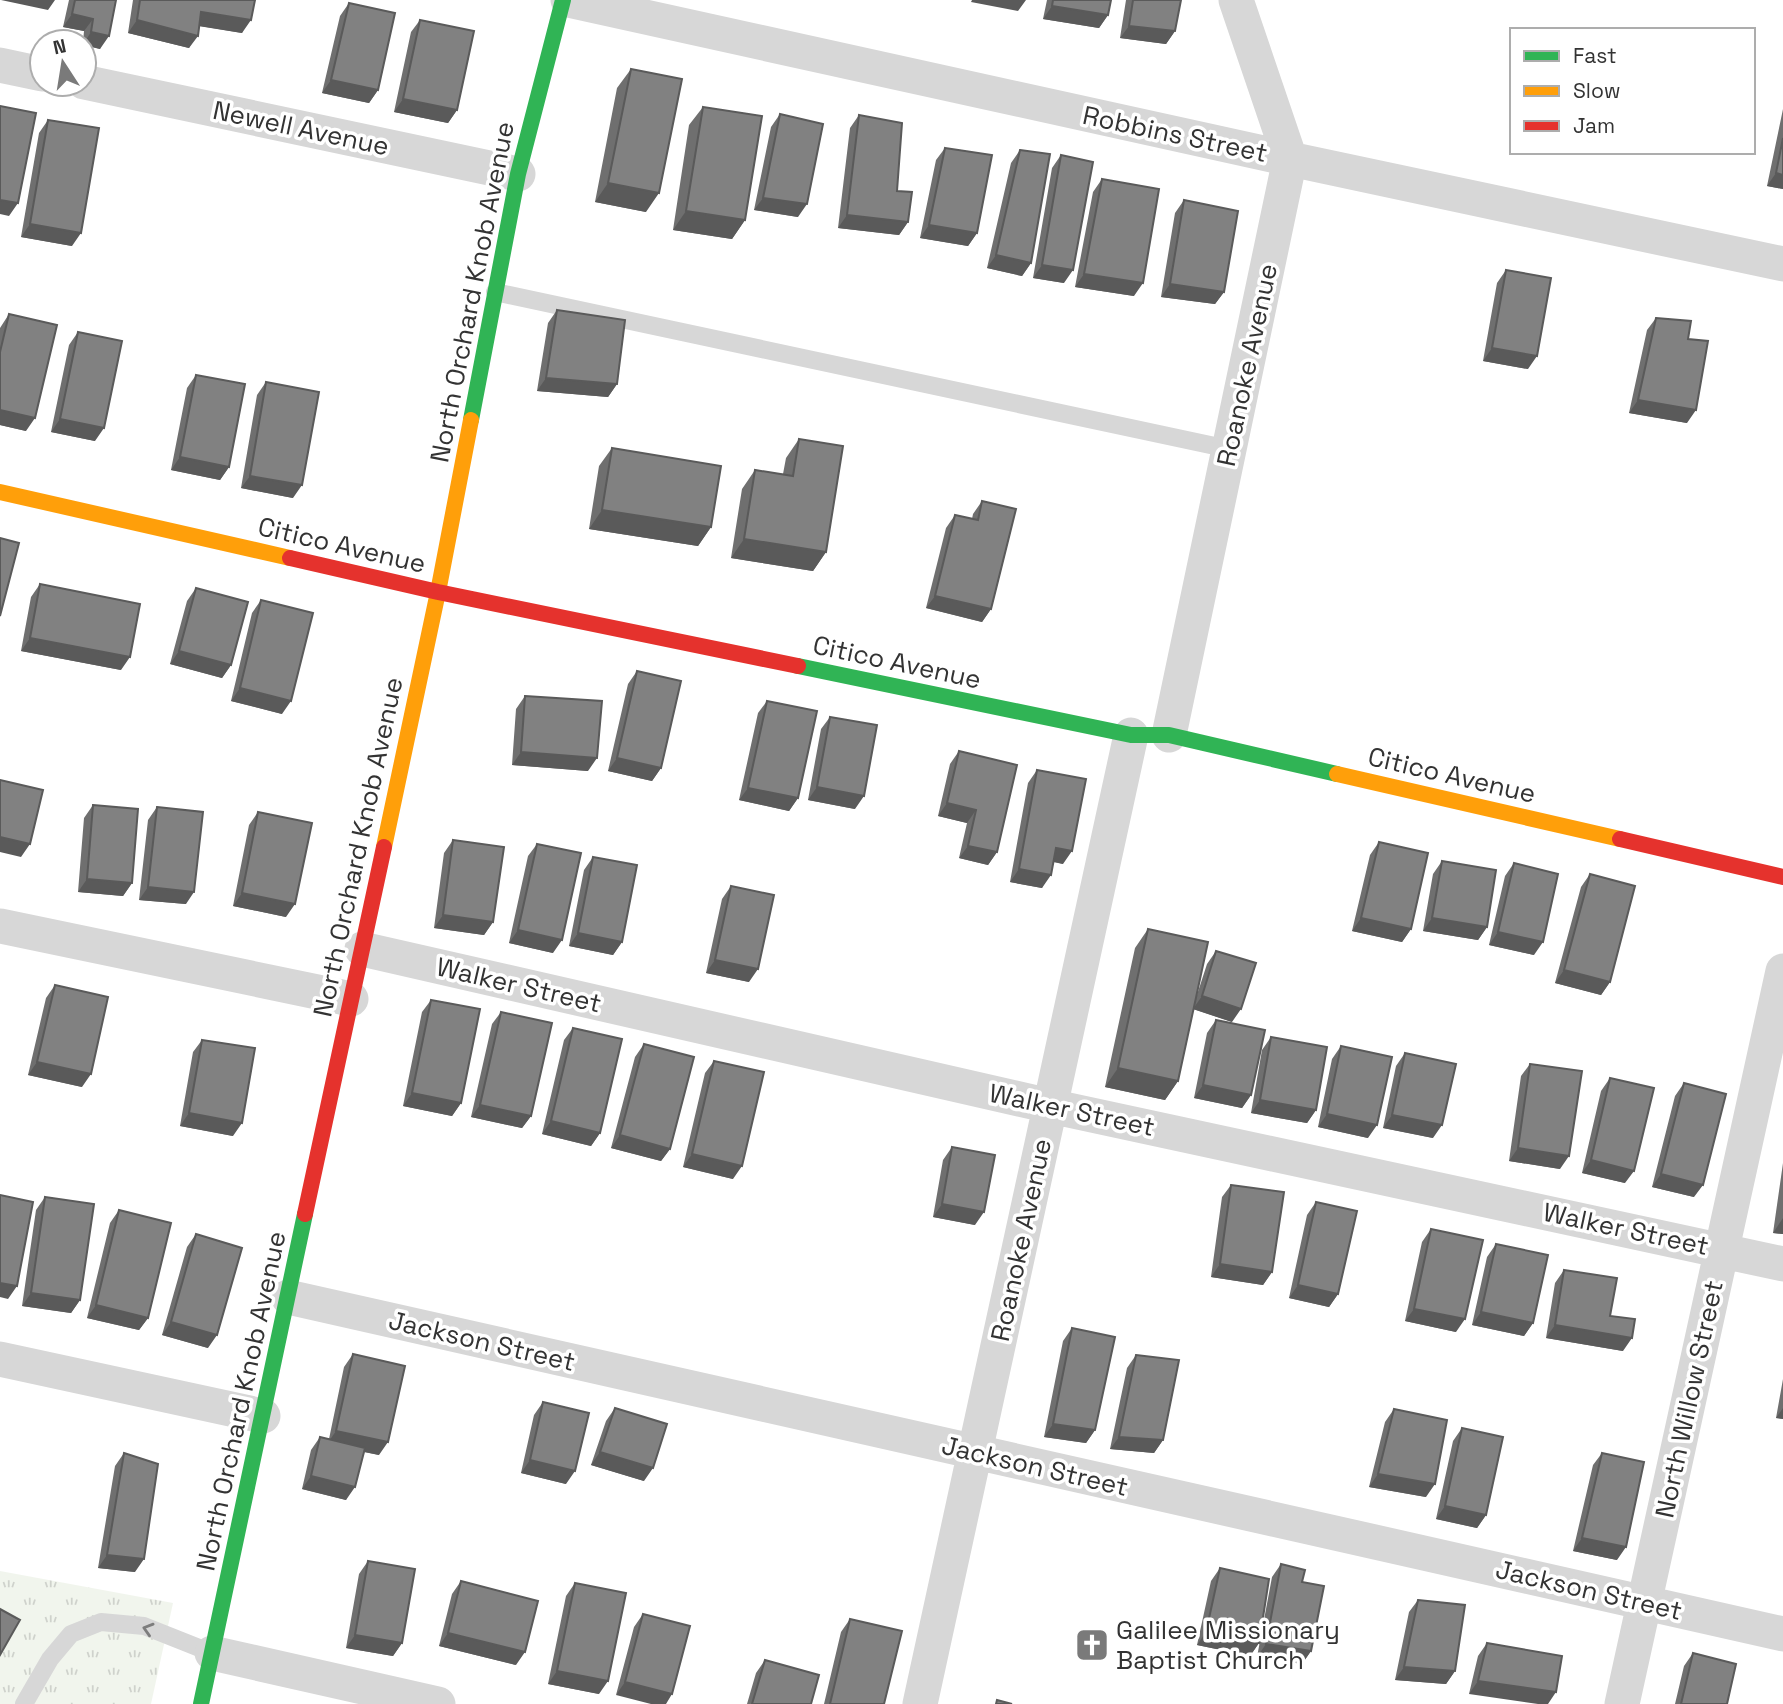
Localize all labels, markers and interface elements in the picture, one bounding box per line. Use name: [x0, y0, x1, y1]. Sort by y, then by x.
north arrow: [28, 28, 98, 98]
legend: [1510, 28, 1755, 154]
text: N: [51, 33, 68, 60]
text: Fast: [1573, 42, 1617, 69]
text: Slow: [1573, 77, 1621, 104]
street label: Newell Avenue: [210, 93, 392, 163]
street label: Robbins Street: [1079, 98, 1271, 170]
text: Jam: [1573, 112, 1615, 139]
street label: North Orchard Knob Avenue: [422, 119, 522, 465]
street label: Roanoke Avenue: [1209, 261, 1285, 469]
street label: Citico Avenue: [255, 509, 429, 581]
street label: Citico Avenue: [810, 628, 984, 696]
street label: North Orchard Knob Avenue: [305, 674, 411, 1020]
street label: Citico Avenue: [1365, 739, 1539, 811]
street label: Walker Street: [433, 949, 605, 1021]
street label: Walker Street: [986, 1076, 1158, 1144]
street label: Roanoke Avenue: [983, 1136, 1059, 1344]
street label: Walker Street: [1540, 1195, 1712, 1263]
street label: North Orchard Knob Avenue: [188, 1228, 294, 1574]
street label: North Willow Street: [1647, 1277, 1731, 1521]
street label: Jackson Street: [385, 1303, 579, 1379]
street label: Jackson Street: [938, 1428, 1132, 1504]
street label: Jackson Street: [1492, 1552, 1686, 1628]
place label: Galilee Missionary Baptist Church: [1116, 1613, 1340, 1677]
one-way arrow: [143, 1623, 155, 1637]
church icon: Galilee Missionary Baptist Church: [1073, 1626, 1111, 1664]

